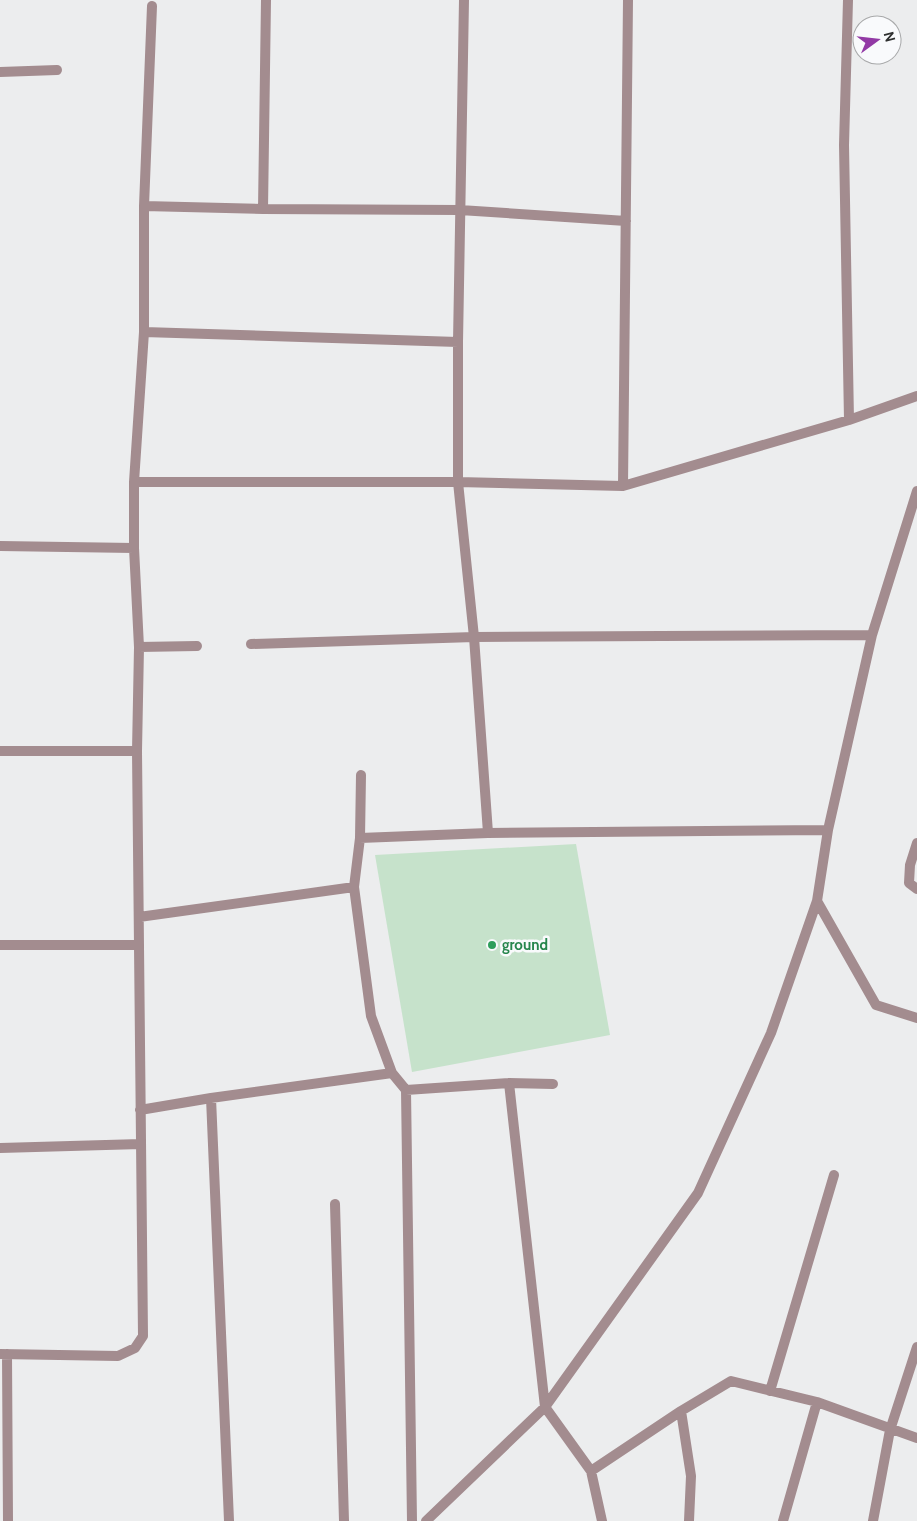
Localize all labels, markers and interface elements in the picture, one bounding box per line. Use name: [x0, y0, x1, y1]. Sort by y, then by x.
north arrow: [852, 15, 902, 65]
text: N: [880, 30, 900, 44]
place label: ground: [502, 936, 548, 954]
marker: ground: [486, 939, 498, 951]

